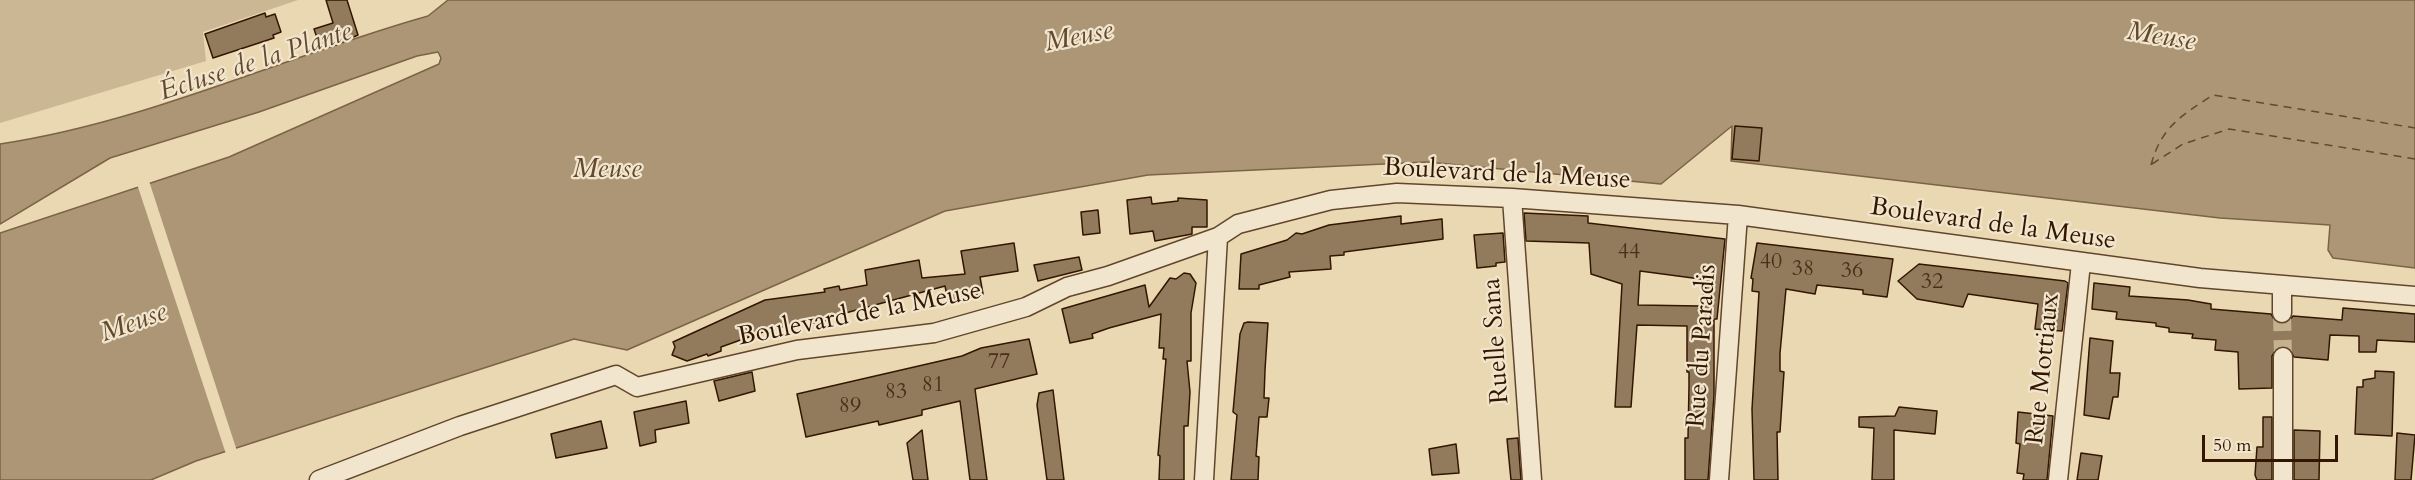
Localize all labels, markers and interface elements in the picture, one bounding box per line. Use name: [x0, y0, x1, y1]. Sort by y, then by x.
water label: Meuse: [1042, 16, 1116, 60]
water label: Écluse de la Plante: [156, 17, 356, 109]
water label: Meuse: [2125, 17, 2197, 59]
street label: Boulevard de la Meuse: [1383, 153, 1631, 197]
water label: Meuse: [573, 155, 641, 187]
street label: Boulevard de la Meuse: [1868, 192, 2118, 258]
house number: 44: [1618, 240, 1640, 266]
house number: 40: [1760, 250, 1782, 276]
house number: 38: [1792, 257, 1814, 283]
house number: 36: [1841, 259, 1863, 285]
street label: Rue du Paradis: [1682, 263, 1724, 429]
house number: 32: [1921, 270, 1943, 296]
street label: Boulevard de la Meuse: [735, 276, 985, 354]
street label: Ruelle Sana: [1477, 277, 1517, 405]
street label: Rue Mottiaux: [2021, 292, 2067, 446]
water label: Meuse: [96, 297, 172, 351]
house number: 77: [988, 350, 1010, 376]
house number: 81: [922, 373, 944, 399]
house number: 83: [885, 380, 907, 406]
house number: 89: [839, 394, 861, 420]
scale bar: [2205, 423, 2342, 461]
text: 50 m: [2213, 433, 2252, 458]

